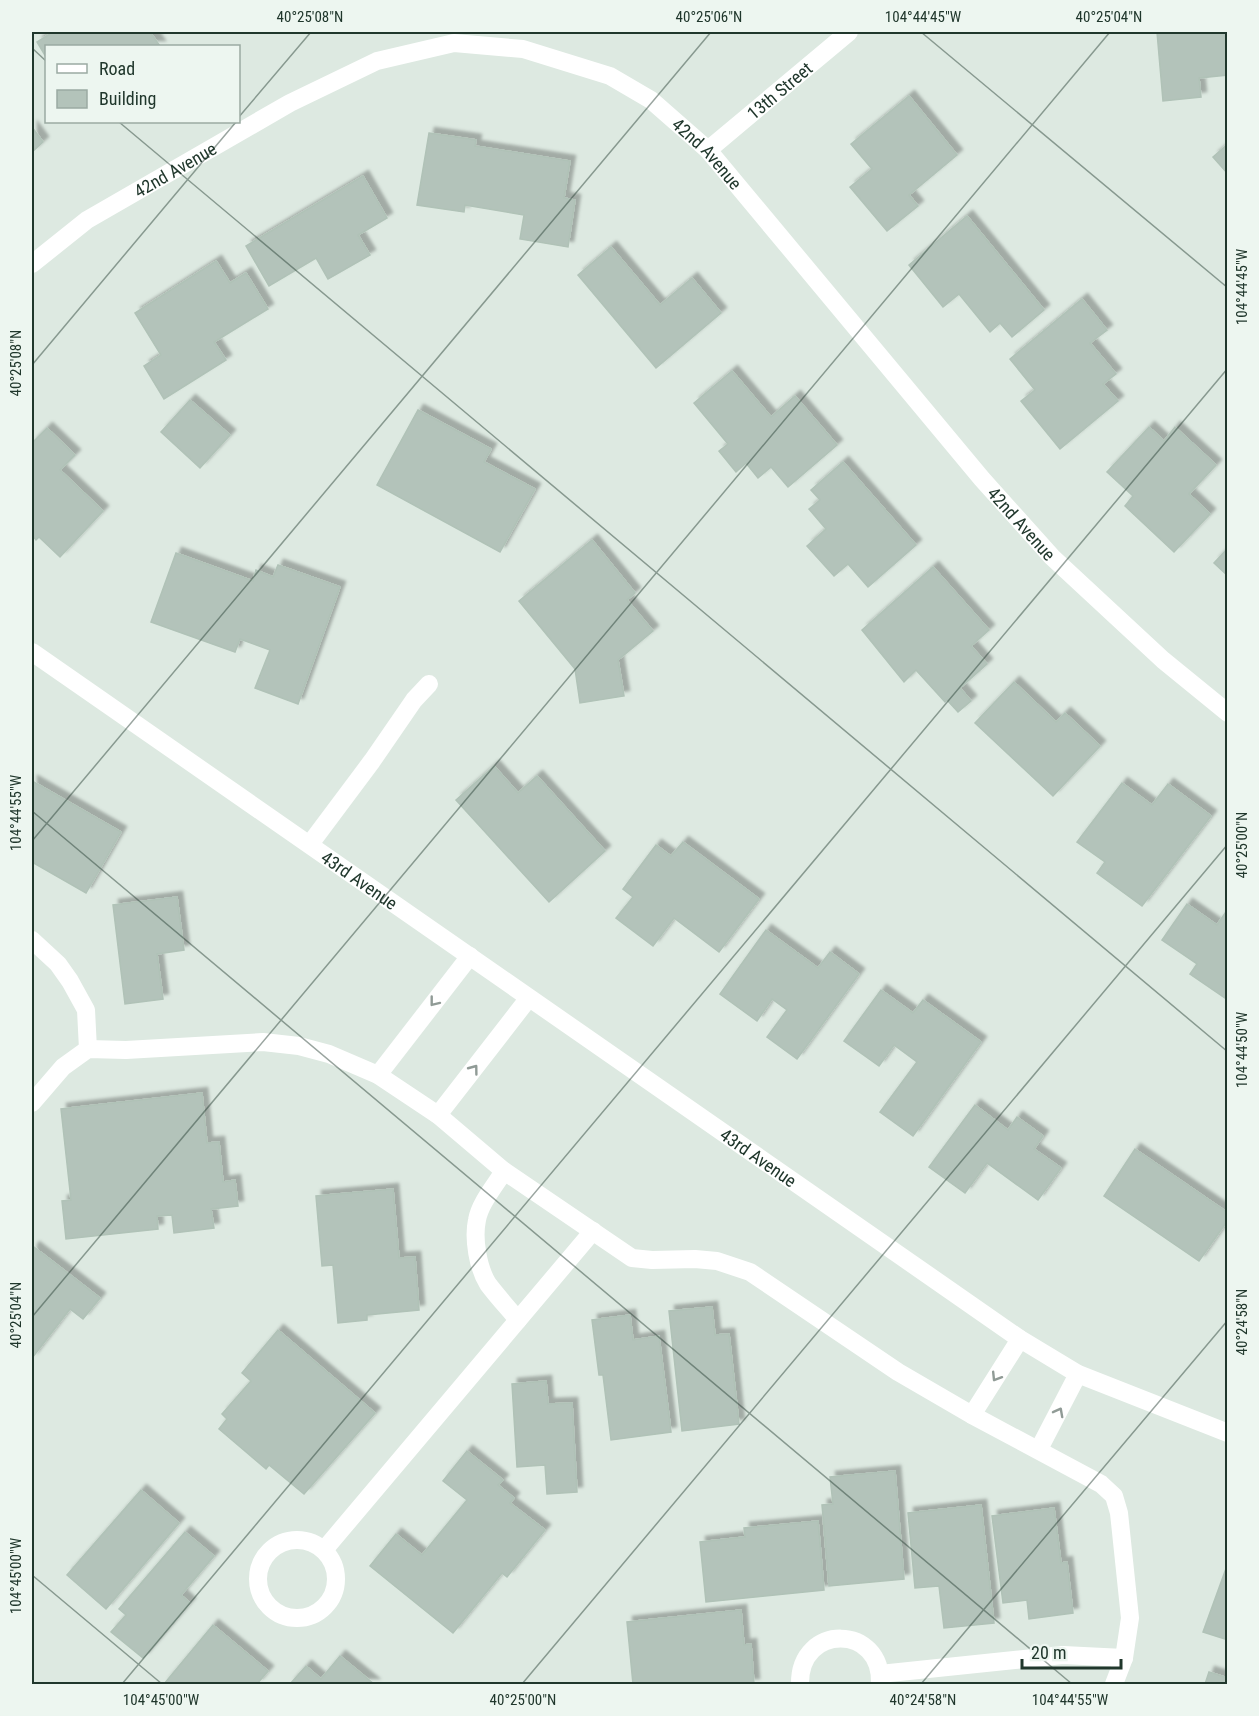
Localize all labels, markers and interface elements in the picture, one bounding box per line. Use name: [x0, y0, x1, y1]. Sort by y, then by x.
text: 40°25'08"N: [277, 8, 343, 26]
text: 40°25'06"N: [676, 8, 742, 26]
text: 104°44'45"W: [885, 8, 962, 26]
text: 40°25'04"N: [1076, 8, 1142, 26]
legend: [45, 45, 240, 123]
street label: 13th Street: [743, 57, 816, 123]
text: Road: [99, 58, 135, 79]
text: Building: [99, 88, 156, 109]
street label: 42nd Avenue: [668, 113, 747, 193]
street label: 42nd Avenue: [130, 137, 220, 201]
text: 104°44'45"W: [1233, 248, 1251, 325]
text: 40°25'08"N: [7, 330, 25, 396]
street label: 42nd Avenue: [984, 482, 1060, 564]
text: 104°44'55"W: [7, 774, 25, 851]
text: 40°25'00"N: [1233, 812, 1251, 878]
street label: 43rd Avenue: [317, 846, 402, 914]
one-way arrow: [430, 995, 441, 1006]
text: 104°44'50"W: [1233, 1011, 1251, 1088]
one-way arrow: [466, 1065, 477, 1076]
street label: 43rd Avenue: [716, 1123, 801, 1191]
text: 40°25'04"N: [7, 1282, 25, 1348]
text: 40°24'58"N: [1233, 1289, 1251, 1355]
one-way arrow: [991, 1371, 1003, 1381]
one-way arrow: [1052, 1408, 1063, 1418]
text: 104°45'00"W: [7, 1537, 25, 1614]
scale bar: [1022, 1632, 1121, 1670]
text: 20 m: [1031, 1642, 1066, 1663]
text: 104°45'00"W: [123, 1691, 200, 1709]
text: 40°25'00"N: [490, 1691, 556, 1709]
text: 40°24'58"N: [890, 1691, 956, 1709]
text: 104°44'55"W: [1032, 1691, 1109, 1709]

